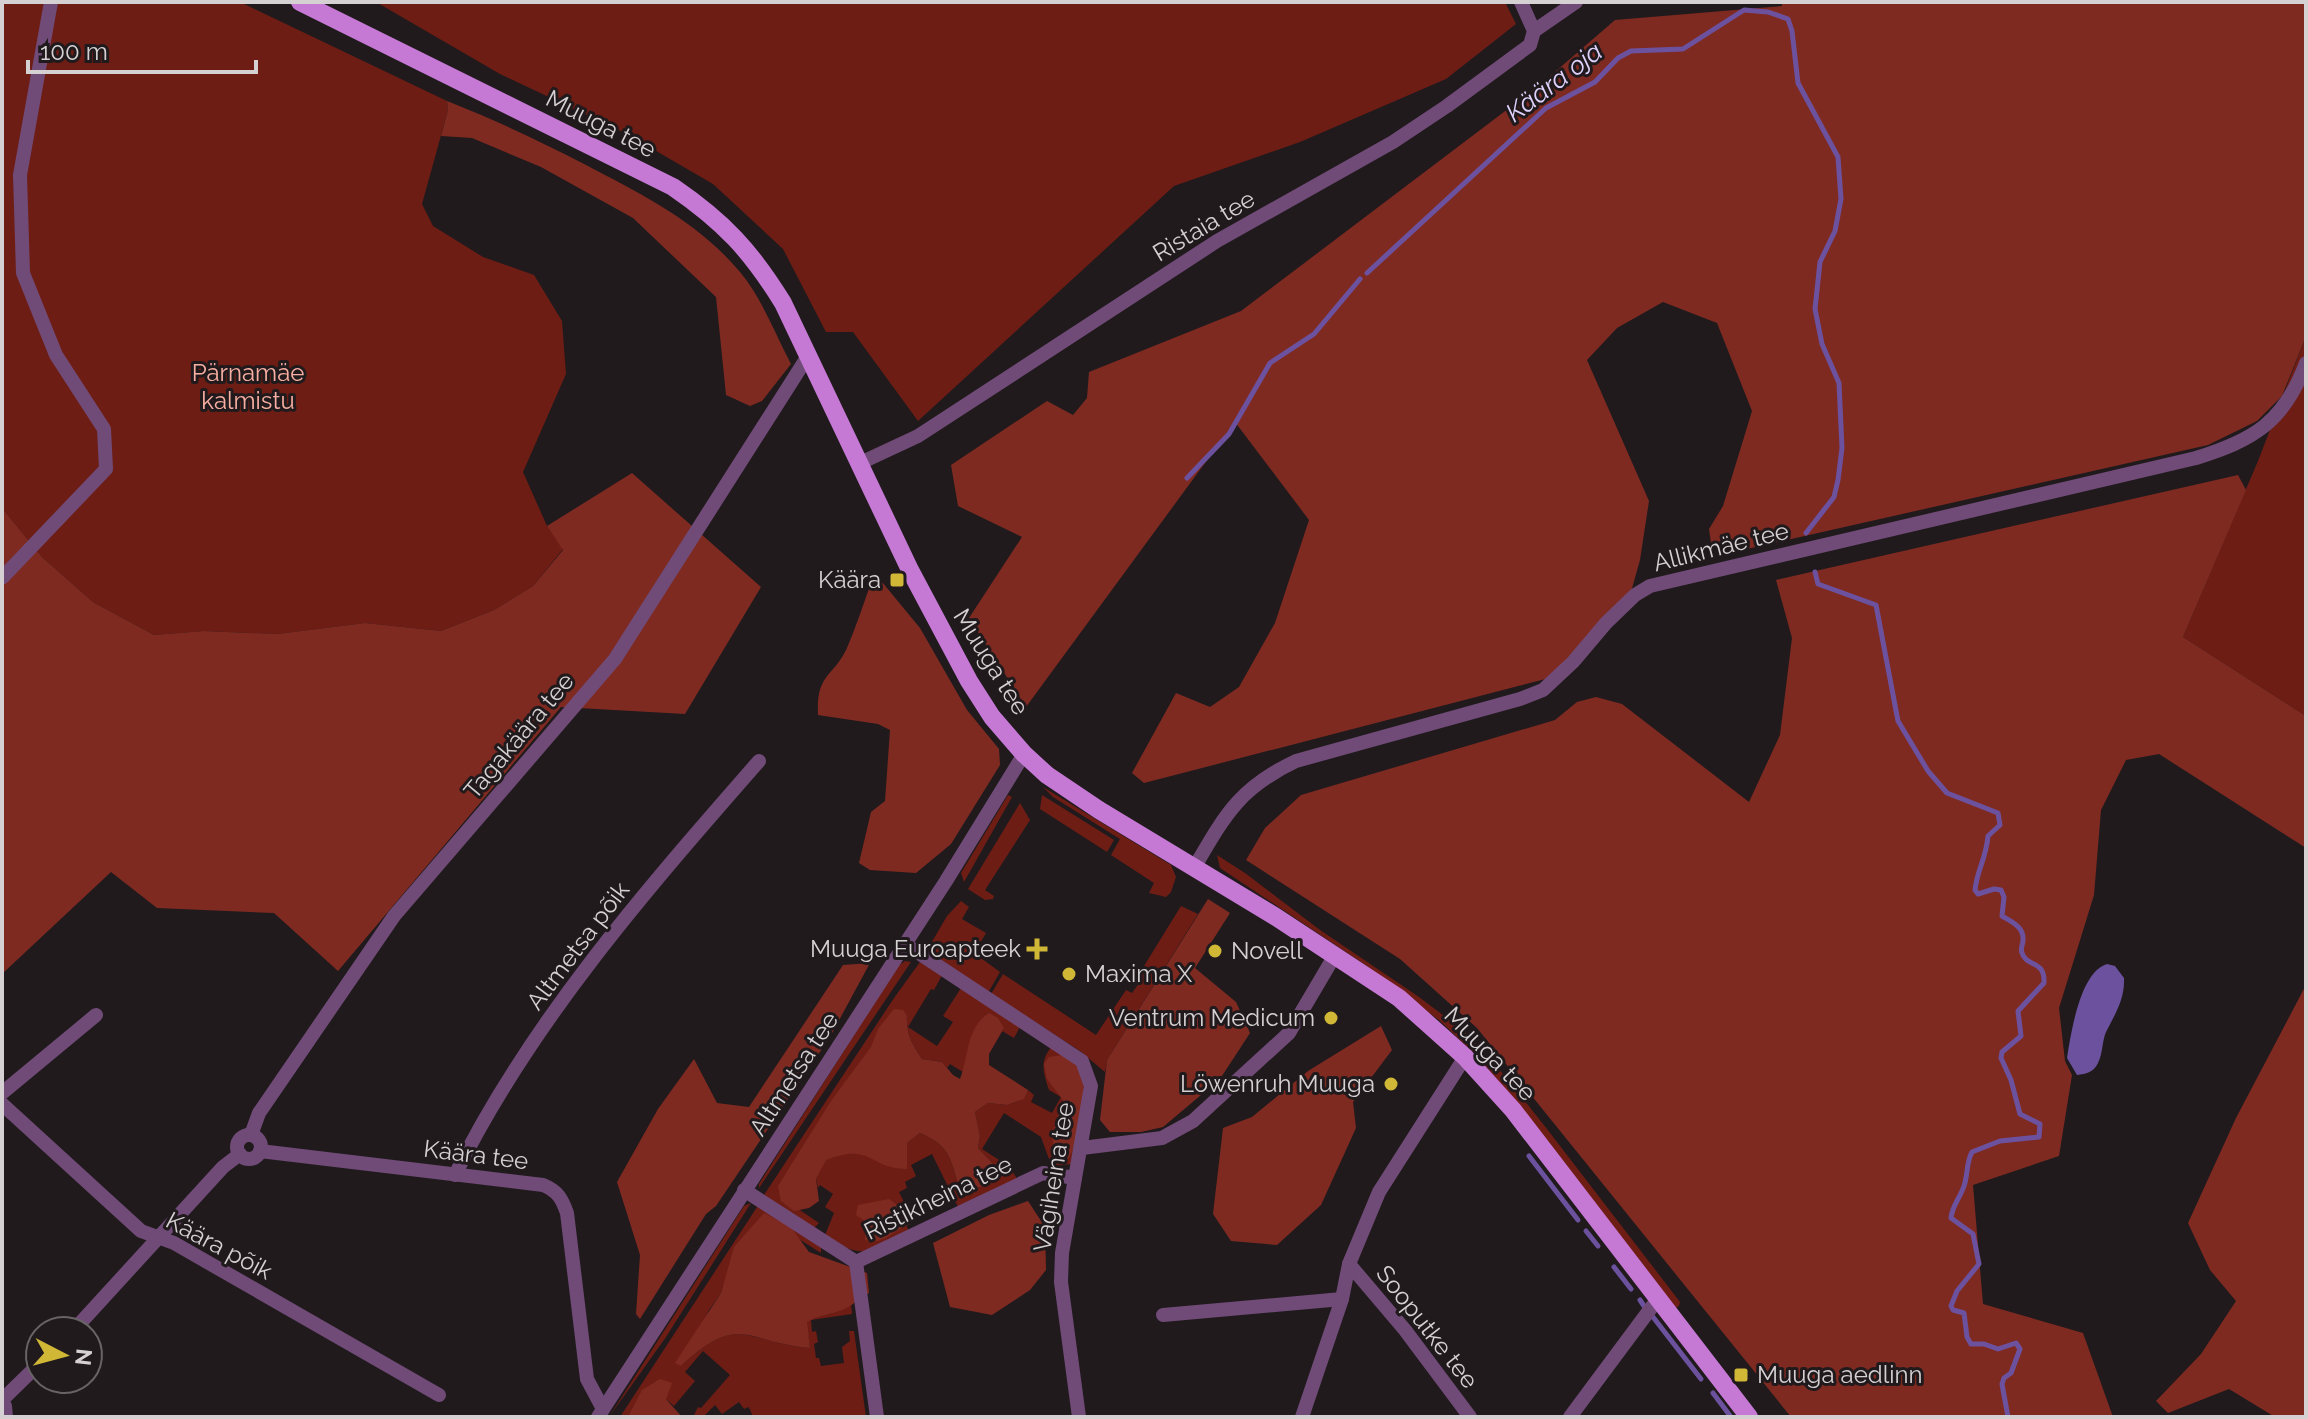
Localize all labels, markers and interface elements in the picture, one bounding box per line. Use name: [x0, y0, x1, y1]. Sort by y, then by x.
scale bar: [28, 24, 256, 74]
water label: Käära oja: [1500, 36, 1608, 128]
text: 100 m: [40, 37, 108, 66]
street label: Muuga tee: [541, 83, 661, 164]
street label: Ristaia tee: [1147, 184, 1260, 267]
park label: Pärnamäe kalmistu: [192, 358, 304, 415]
street label: Allikmäe tee: [1650, 516, 1792, 577]
place label: Käära: [818, 565, 881, 594]
marker: Käära: [888, 571, 906, 589]
street label: Muuga tee: [947, 603, 1035, 720]
street label: Tagakäära tee: [458, 667, 580, 805]
street label: Altmetsa põik: [520, 876, 635, 1015]
place label: Muuga Euroapteek: [810, 934, 1021, 963]
place label: Novell: [1231, 936, 1303, 965]
marker: Muuga Euroapteek: [1028, 940, 1046, 958]
marker: Novell: [1206, 942, 1224, 960]
place label: Maxima X: [1085, 959, 1193, 988]
marker: Maxima X: [1060, 965, 1078, 983]
street label: Muuga tee: [1438, 1001, 1542, 1107]
place label: Ventrum Medicum: [1109, 1003, 1315, 1032]
street label: Altmetsa tee: [743, 1006, 844, 1141]
marker: Ventrum Medicum: [1322, 1009, 1340, 1027]
place label: Löwenruh Muuga: [1180, 1069, 1375, 1098]
marker: Löwenruh Muuga: [1382, 1075, 1400, 1093]
street label: Vägiheina tee: [1027, 1100, 1080, 1254]
street label: Käära tee: [422, 1134, 530, 1175]
street label: Ristikheina tee: [859, 1149, 1016, 1246]
street label: Käära põik: [161, 1205, 278, 1286]
street label: Sooputke tee: [1370, 1259, 1485, 1394]
north arrow: [24, 1315, 104, 1395]
text: N: [70, 1347, 98, 1367]
place label: Muuga aedlinn: [1757, 1360, 1922, 1389]
marker: Muuga aedlinn: [1732, 1366, 1750, 1384]

